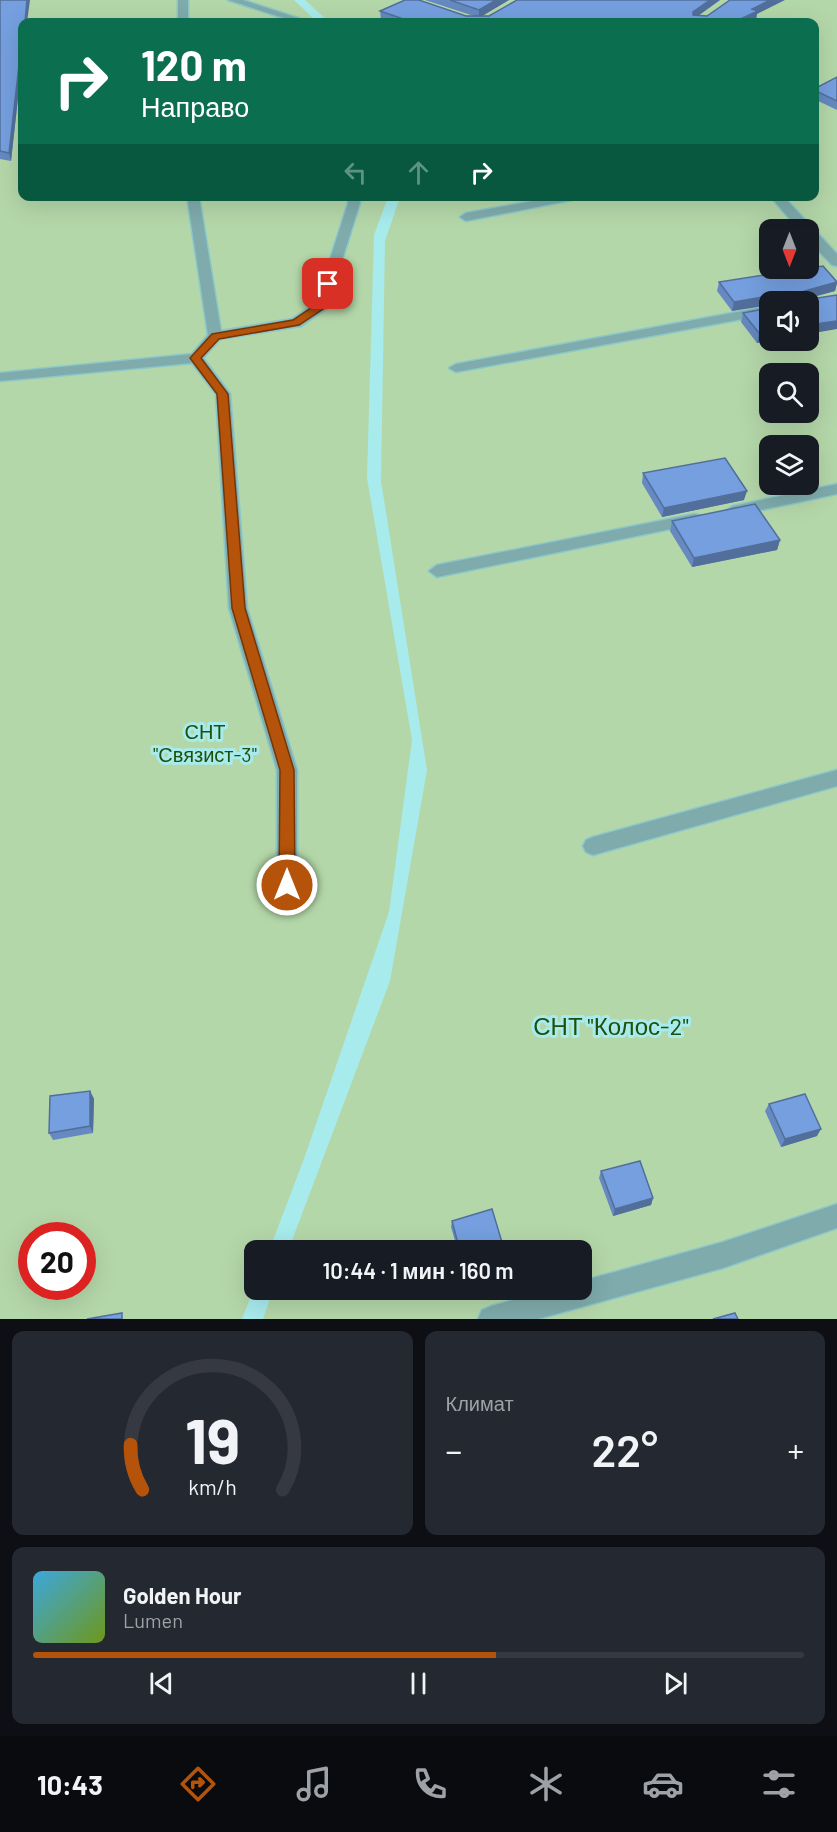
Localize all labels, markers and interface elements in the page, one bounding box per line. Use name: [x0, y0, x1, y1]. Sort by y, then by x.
text: 120 m: [141, 39, 247, 89]
icon: right: [42, 42, 120, 120]
text: Направо: [141, 90, 249, 122]
icon: left: [339, 156, 372, 189]
icon: ahead: [402, 156, 435, 189]
icon: right: [465, 156, 498, 189]
north arrow: [759, 219, 819, 279]
map controls: [759, 219, 819, 495]
pin: [302, 258, 353, 309]
icon: arrive: [311, 267, 344, 300]
button: sound: [759, 291, 819, 351]
button: search: [759, 363, 819, 423]
button: layers: [759, 435, 819, 495]
park label: СНТ "Связист-3": [153, 719, 257, 766]
position arrow: [255, 853, 319, 917]
park label: СНТ "Колос-2": [533, 1011, 689, 1040]
speed limit sign: 20: [18, 1222, 96, 1300]
text: 10:44 · 1 мин · 160 m: [322, 1257, 514, 1283]
text: Климат: [446, 1391, 514, 1415]
text: 19: [185, 1402, 240, 1476]
text: 22°: [591, 1422, 658, 1476]
text: −: [446, 1430, 462, 1470]
text: +: [787, 1430, 804, 1470]
text: km/h: [188, 1474, 237, 1499]
text: Golden Hour: [123, 1582, 241, 1608]
text: Lumen: [123, 1608, 183, 1632]
icon: previous: [145, 1667, 178, 1700]
icon: pause: [402, 1667, 435, 1700]
icon: next: [659, 1667, 692, 1700]
icon: directions: [177, 1763, 219, 1805]
icon: music: [293, 1763, 335, 1805]
icon: phone: [409, 1763, 451, 1805]
icon: climate: [525, 1763, 567, 1805]
icon: car: [642, 1763, 684, 1805]
icon: filters: [758, 1763, 800, 1805]
text: 10:43: [37, 1768, 103, 1800]

